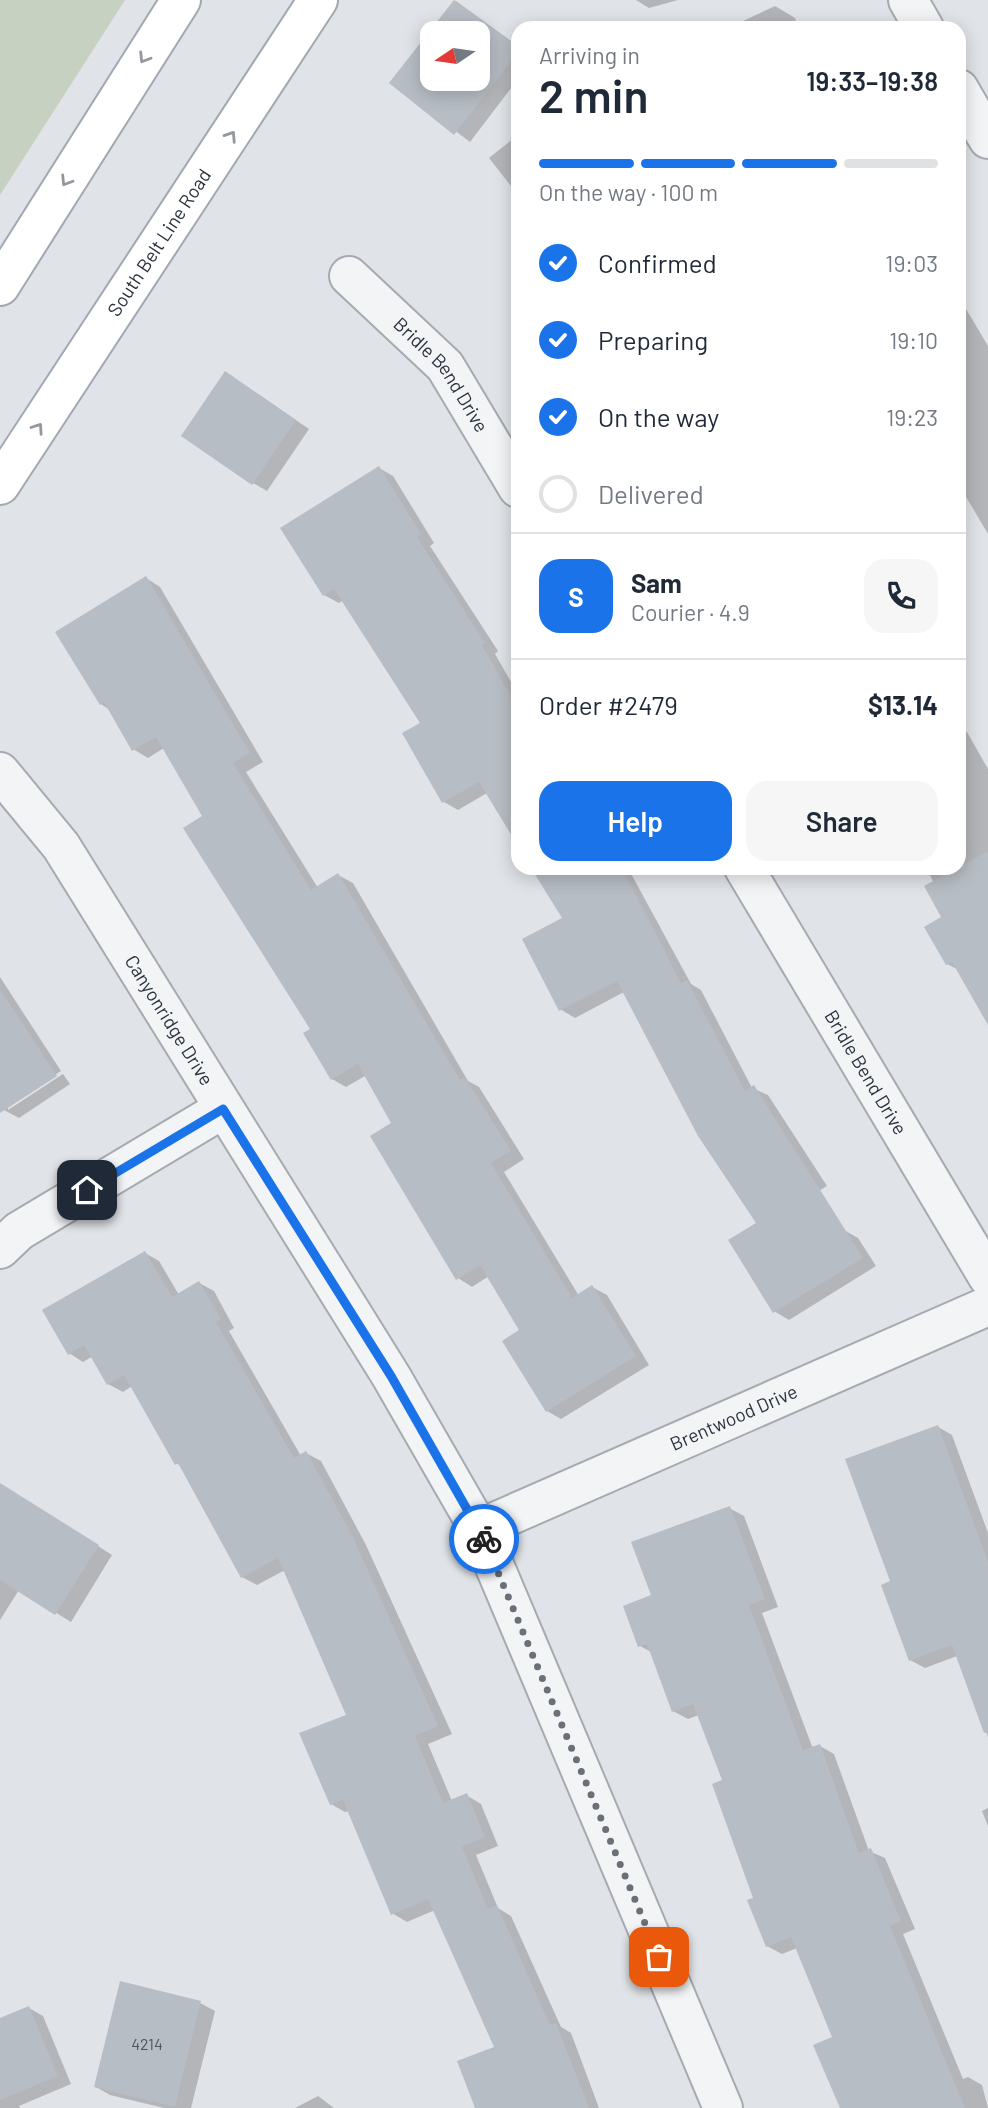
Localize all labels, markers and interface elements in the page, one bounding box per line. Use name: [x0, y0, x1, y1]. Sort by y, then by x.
north arrow: [420, 21, 490, 91]
map controls: [420, 21, 490, 91]
text: Arriving in: [539, 41, 640, 69]
one-way arrow: [140, 50, 153, 63]
text: 19:33–19:38: [806, 65, 938, 96]
text: 2 min: [539, 67, 648, 122]
one-way arrow: [222, 130, 235, 143]
street label: South Belt Line Road: [102, 164, 215, 320]
one-way arrow: [62, 173, 75, 186]
text: On the way · 100 m: [539, 178, 718, 206]
icon: check: [539, 244, 577, 282]
text: Confirmed: [598, 247, 717, 278]
text: 19:03: [885, 249, 938, 277]
street label: Bridle Bend Drive: [389, 312, 494, 436]
icon: check: [539, 321, 577, 359]
text: Preparing: [598, 324, 708, 355]
text: 19:10: [889, 326, 938, 354]
icon: check: [539, 398, 577, 436]
text: On the way: [598, 401, 719, 432]
text: 19:23: [886, 403, 938, 431]
one-way arrow: [30, 422, 43, 435]
text: Delivered: [598, 478, 704, 509]
button: phone: [864, 559, 938, 633]
text: Sam: [631, 567, 682, 598]
text: S: [568, 581, 584, 612]
text: Courier · 4.9: [631, 598, 750, 626]
text: Order #2479: [539, 689, 678, 720]
text: $13.14: [868, 689, 938, 720]
button: Help: [539, 781, 732, 861]
button: Share: [746, 781, 938, 861]
street label: Canyonridge Drive: [121, 951, 219, 1089]
street label: Bridle Bend Drive: [820, 1006, 912, 1139]
pin: [57, 1160, 117, 1220]
icon: home: [68, 1171, 106, 1209]
street label: Brentwood Drive: [666, 1379, 801, 1455]
courier: [449, 1504, 519, 1574]
icon: bike: [465, 1520, 503, 1558]
pin: [629, 1927, 689, 1987]
icon: bag: [640, 1938, 678, 1976]
house number: 4214: [131, 2034, 163, 2053]

